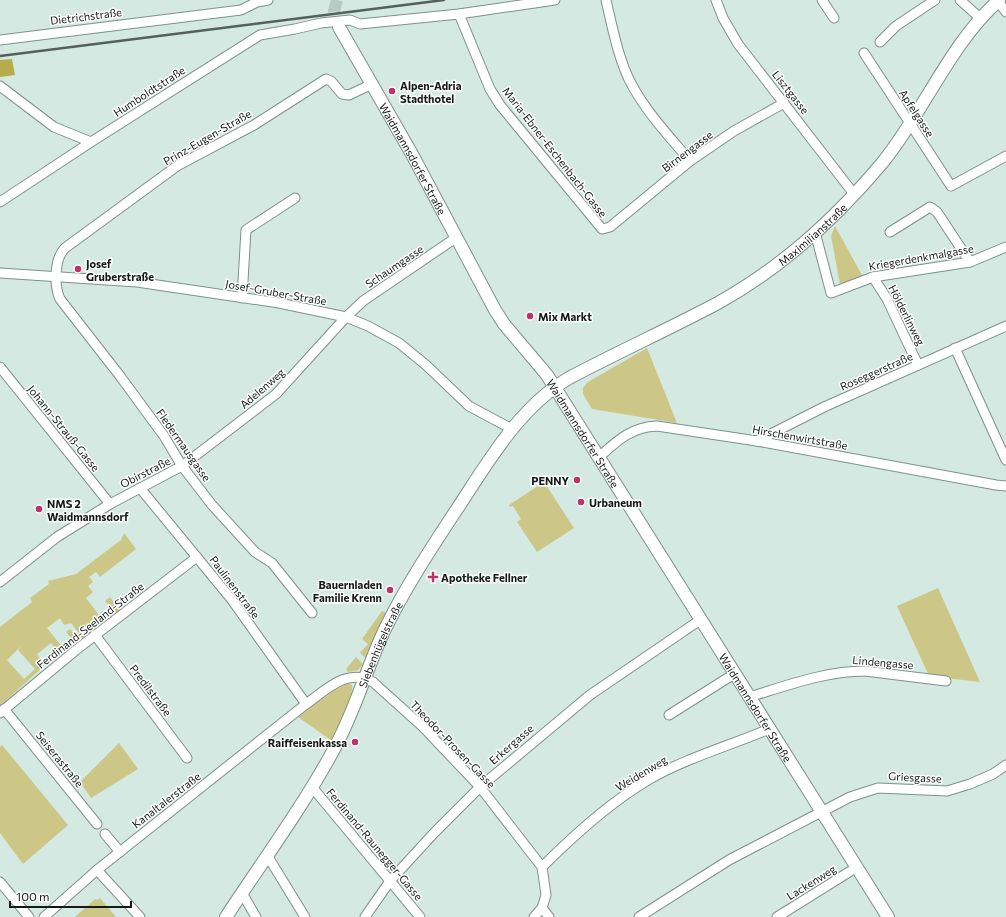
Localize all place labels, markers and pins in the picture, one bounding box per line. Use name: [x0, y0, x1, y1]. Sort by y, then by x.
place label: Alpen-Adria Stadthotel: [400, 79, 462, 105]
marker: Alpen-Adria Stadthotel: [387, 86, 397, 96]
place label: Josef Gruberstraße: [86, 257, 154, 283]
marker: Josef Gruberstraße: [73, 264, 83, 274]
place label: Mix Markt: [538, 310, 592, 323]
marker: Mix Markt: [525, 311, 535, 321]
place label: PENNY: [531, 474, 569, 487]
marker: PENNY: [572, 475, 582, 485]
place label: Urbaneum: [589, 496, 642, 509]
place label: NMS 2 Waidmannsdorf: [47, 497, 129, 523]
marker: Urbaneum: [576, 497, 586, 507]
marker: NMS 2 Waidmannsdorf: [34, 504, 44, 514]
place label: Apotheke Fellner: [441, 571, 528, 584]
marker: Apotheke Fellner: [428, 572, 438, 582]
place label: Bauernladen Familie Krenn: [313, 578, 382, 604]
marker: Bauernladen Familie Krenn: [385, 585, 395, 595]
place label: Raiffeisenkassa: [268, 736, 347, 749]
marker: Raiffeisenkassa: [350, 737, 360, 747]

